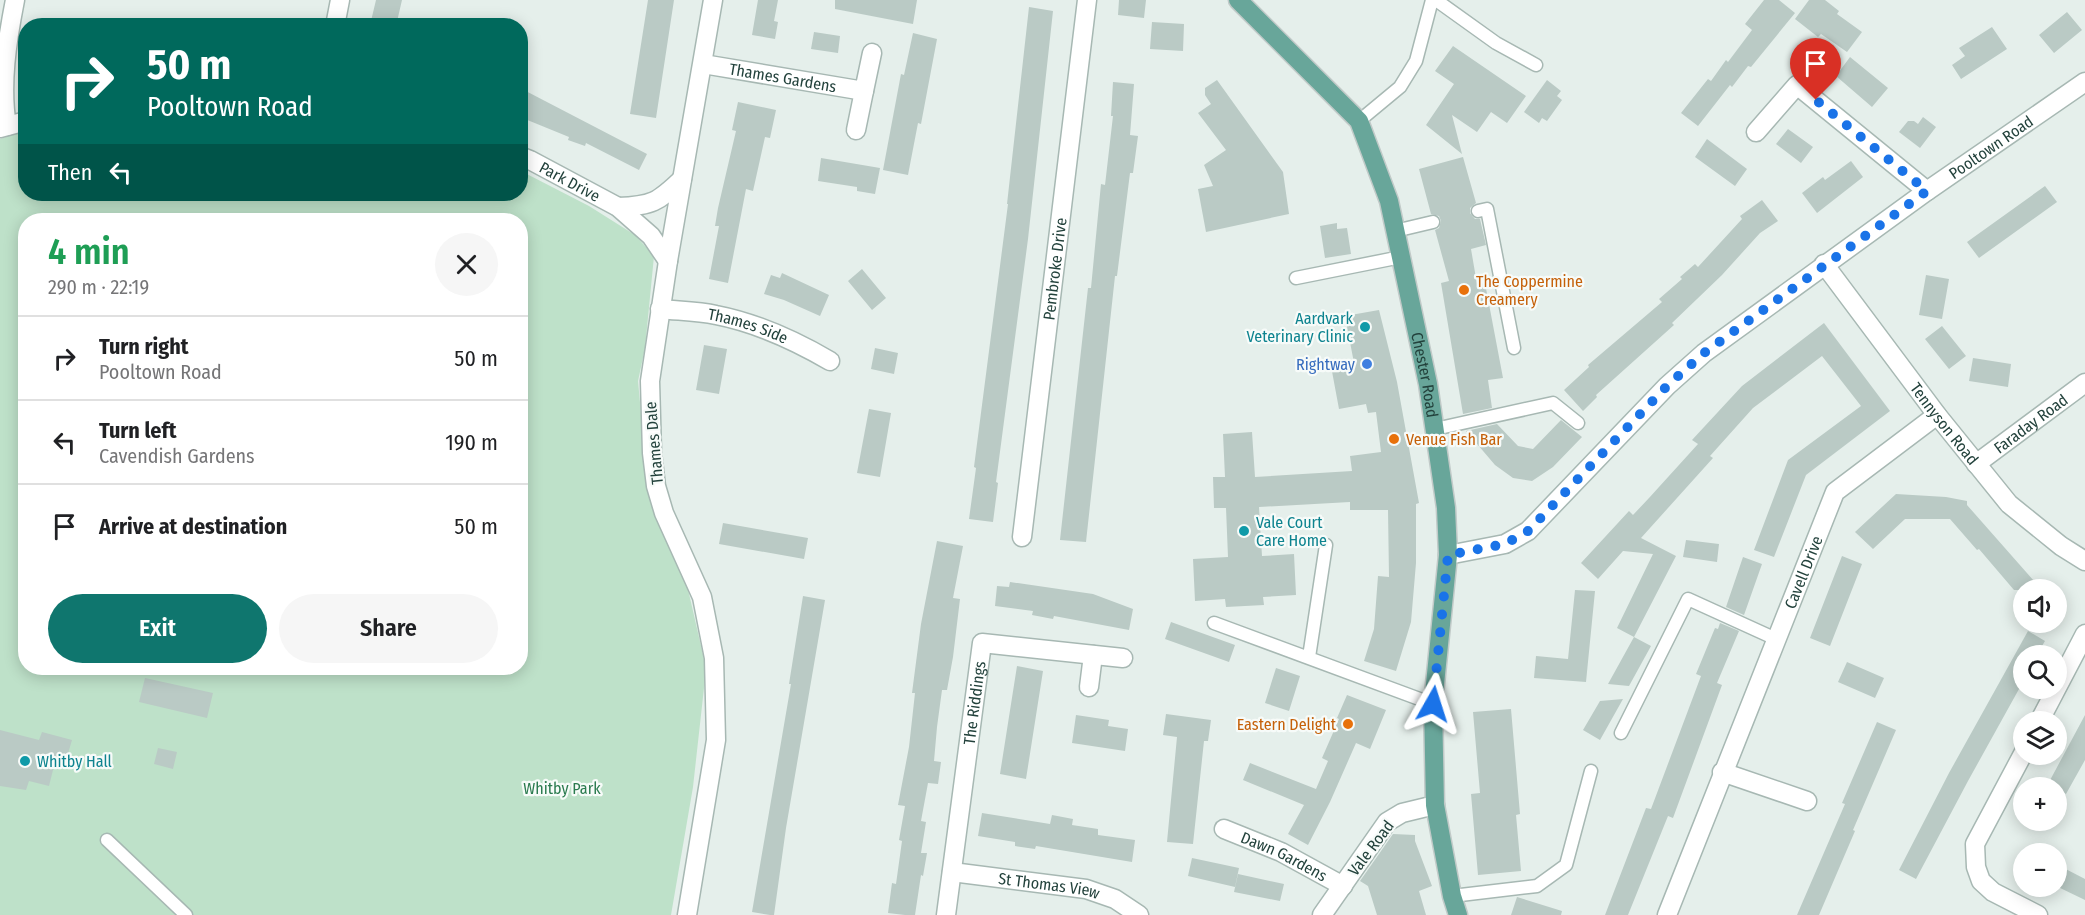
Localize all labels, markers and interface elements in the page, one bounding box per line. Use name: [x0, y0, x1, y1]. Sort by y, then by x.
pin: [1790, 38, 1841, 100]
text: 50 m: [147, 40, 231, 90]
icon: right: [48, 42, 126, 120]
icon: arrive: [1799, 47, 1832, 80]
street label: Thames Gardens: [728, 59, 838, 96]
text: Pooltown Road: [147, 91, 313, 123]
street label: Pooltown Road: [1945, 111, 2037, 183]
icon: left: [104, 156, 137, 189]
street label: Park Drive: [536, 157, 604, 205]
text: Then: [48, 159, 92, 186]
street label: Pembroke Drive: [1039, 217, 1070, 321]
text: 4 min: [48, 230, 130, 274]
button: close: [435, 233, 498, 296]
place label: The Coppermine Creamery: [1476, 272, 1583, 309]
text: 290 m · 22:19: [48, 275, 149, 299]
marker: The Coppermine Creamery: [1457, 283, 1471, 297]
street label: Thames Side: [707, 304, 791, 347]
place label: Aardvark Veterinary Clinic: [1247, 309, 1354, 346]
marker: Aardvark Veterinary Clinic: [1358, 320, 1372, 334]
street label: Chester Road: [1408, 330, 1442, 419]
text: Turn right: [99, 333, 188, 360]
icon: right: [48, 342, 81, 375]
text: 50 m: [454, 345, 498, 372]
place label: Rightway: [1296, 355, 1356, 374]
marker: Rightway: [1360, 357, 1374, 371]
text: Pooltown Road: [99, 360, 222, 384]
street label: Tennyson Road: [1907, 379, 1983, 468]
street label: Faraday Road: [1990, 390, 2071, 457]
street label: Thames Dale: [641, 401, 667, 485]
text: Turn left: [99, 417, 177, 444]
icon: left: [48, 426, 81, 459]
text: 190 m: [445, 429, 498, 456]
place label: Venue Fish Bar: [1406, 430, 1502, 449]
marker: Venue Fish Bar: [1387, 432, 1401, 446]
text: Cavendish Gardens: [99, 444, 255, 468]
icon: arrive: [48, 510, 81, 543]
text: Arrive at destination: [99, 513, 287, 540]
text: 50 m: [454, 513, 498, 540]
place label: Vale Court Care Home: [1256, 513, 1327, 550]
marker: Vale Court Care Home: [1237, 524, 1251, 538]
street label: Cavell Drive: [1780, 533, 1826, 611]
map controls: [2013, 579, 2067, 897]
button: sound: [2013, 579, 2067, 633]
button: Exit: [48, 594, 267, 663]
button: Share: [279, 594, 498, 663]
button: search: [2013, 645, 2067, 699]
street label: The Riddings: [959, 660, 989, 746]
position arrow: [1401, 672, 1465, 736]
button: layers: [2013, 711, 2067, 765]
place label: Eastern Delight: [1237, 715, 1337, 734]
marker: Eastern Delight: [1341, 717, 1355, 731]
place label: Whitby Hall: [37, 752, 112, 771]
marker: Whitby Hall: [18, 754, 32, 768]
button: +: [2013, 777, 2067, 831]
park label: Whitby Park: [523, 779, 601, 798]
street label: Vale Road: [1344, 817, 1398, 879]
street label: Dawn Gardens: [1238, 827, 1331, 885]
button: −: [2013, 843, 2067, 897]
street label: St Thomas View: [997, 868, 1103, 903]

